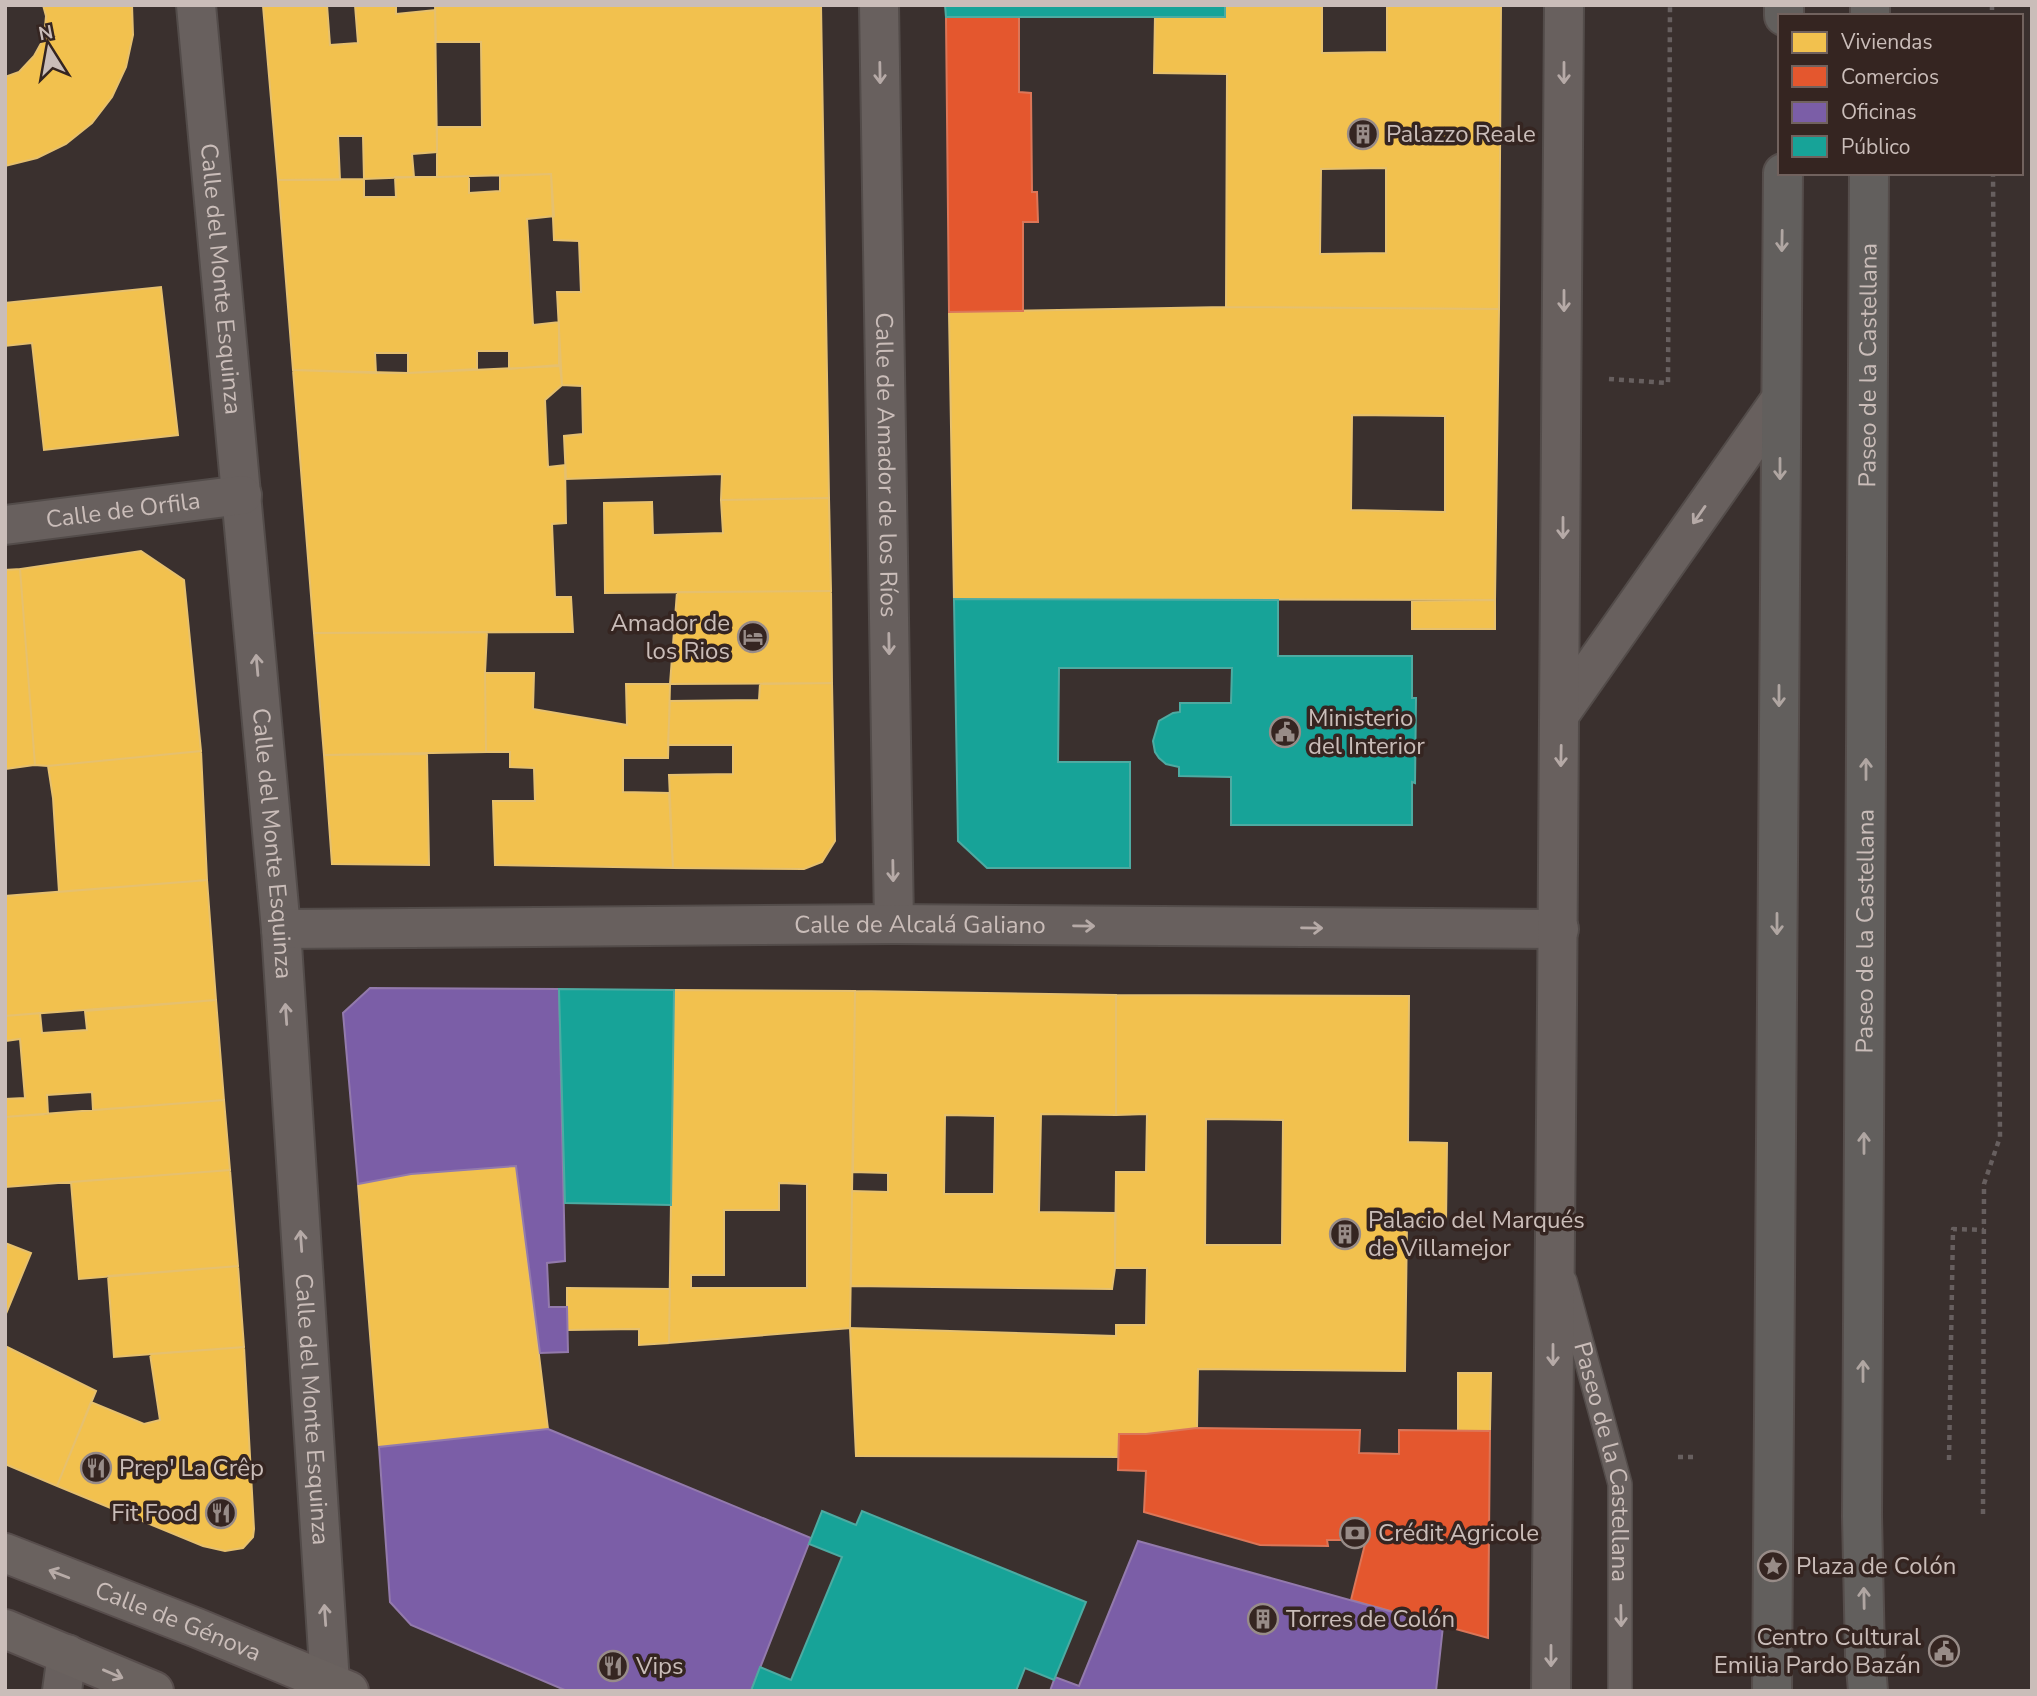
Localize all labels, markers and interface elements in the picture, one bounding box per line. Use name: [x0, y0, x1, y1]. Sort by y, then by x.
north arrow: [14, 14, 84, 84]
legend: [1778, 14, 2023, 175]
text: N: [36, 19, 55, 47]
text: Viviendas: [1840, 28, 1933, 56]
one-way arrow: [873, 62, 887, 85]
one-way arrow: [1557, 62, 1571, 85]
text: Comercios: [1841, 63, 1939, 91]
text: Oficinas: [1841, 98, 1917, 126]
building icon: Palazzo Reale: [1346, 117, 1380, 151]
place label: Palazzo Reale: [1386, 118, 1536, 150]
text: Público: [1841, 133, 1910, 161]
street label: Calle del Monte Esquinza: [193, 142, 250, 416]
one-way arrow: [1775, 230, 1789, 253]
street label: Paseo de la Castellana: [1851, 243, 1885, 488]
one-way arrow: [1557, 289, 1571, 312]
street label: Calle de Amador de los Ríos: [868, 312, 905, 618]
one-way arrow: [1773, 457, 1787, 480]
street label: Calle de Orfila: [44, 484, 202, 536]
one-way arrow: [1692, 505, 1706, 524]
one-way arrow: [1556, 517, 1570, 540]
place label: Amador de los Rios: [610, 607, 730, 667]
hotel icon: Amador de los Rios: [736, 620, 770, 654]
one-way arrow: [882, 632, 896, 655]
one-way arrow: [250, 655, 263, 677]
one-way arrow: [1772, 685, 1785, 708]
place label: Ministerio del Interior: [1308, 702, 1425, 762]
street label: Calle del Monte Esquinza: [245, 706, 300, 980]
public building icon: Ministerio del Interior: [1268, 715, 1302, 749]
one-way arrow: [1554, 744, 1568, 767]
one-way arrow: [1859, 757, 1873, 780]
street label: Paseo de la Castellana: [1848, 809, 1882, 1054]
one-way arrow: [886, 860, 900, 883]
street label: Calle de Alcalá Galiano: [794, 908, 1046, 941]
one-way arrow: [1770, 912, 1784, 935]
one-way arrow: [1073, 919, 1096, 933]
one-way arrow: [1300, 921, 1323, 935]
one-way arrow: [280, 1003, 293, 1026]
one-way arrow: [1857, 1132, 1871, 1155]
place label: Palacio del Marqués de Villamejor: [1368, 1204, 1585, 1264]
building icon: Palacio del Marqués de Villamejor: [1328, 1217, 1362, 1251]
one-way arrow: [294, 1230, 307, 1253]
street label: Calle del Monte Esquinza: [287, 1272, 337, 1546]
street label: Paseo de la Castellana: [1566, 1338, 1636, 1582]
one-way arrow: [1546, 1343, 1560, 1366]
one-way arrow: [1856, 1359, 1870, 1382]
restaurant icon: Prep' La Crêp: [79, 1451, 113, 1485]
place label: Prep' La Crêp: [119, 1452, 264, 1484]
restaurant icon: Fit Food: [204, 1496, 238, 1530]
place label: Fit Food: [111, 1497, 198, 1529]
bank icon: Crédit Agricole: [1338, 1516, 1372, 1550]
place label: Crédit Agricole: [1378, 1517, 1539, 1549]
place icon: Plaza de Colón: [1756, 1549, 1790, 1583]
place label: Plaza de Colón: [1796, 1550, 1956, 1582]
one-way arrow: [48, 1566, 70, 1579]
street label: Calle de Génova: [90, 1574, 266, 1669]
one-way arrow: [1857, 1587, 1870, 1610]
building icon: Torres de Colón: [1246, 1602, 1280, 1636]
place label: Torres de Colón: [1286, 1603, 1455, 1635]
one-way arrow: [318, 1604, 331, 1627]
one-way arrow: [1614, 1604, 1628, 1627]
place label: Centro Cultural Emilia Pardo Bazán: [1714, 1621, 1921, 1681]
public building icon: Centro Cultural Emilia Pardo Bazán: [1927, 1634, 1961, 1668]
one-way arrow: [1544, 1644, 1558, 1667]
restaurant icon: Vips: [596, 1649, 630, 1683]
place label: Vips: [635, 1650, 684, 1682]
one-way arrow: [102, 1668, 124, 1681]

